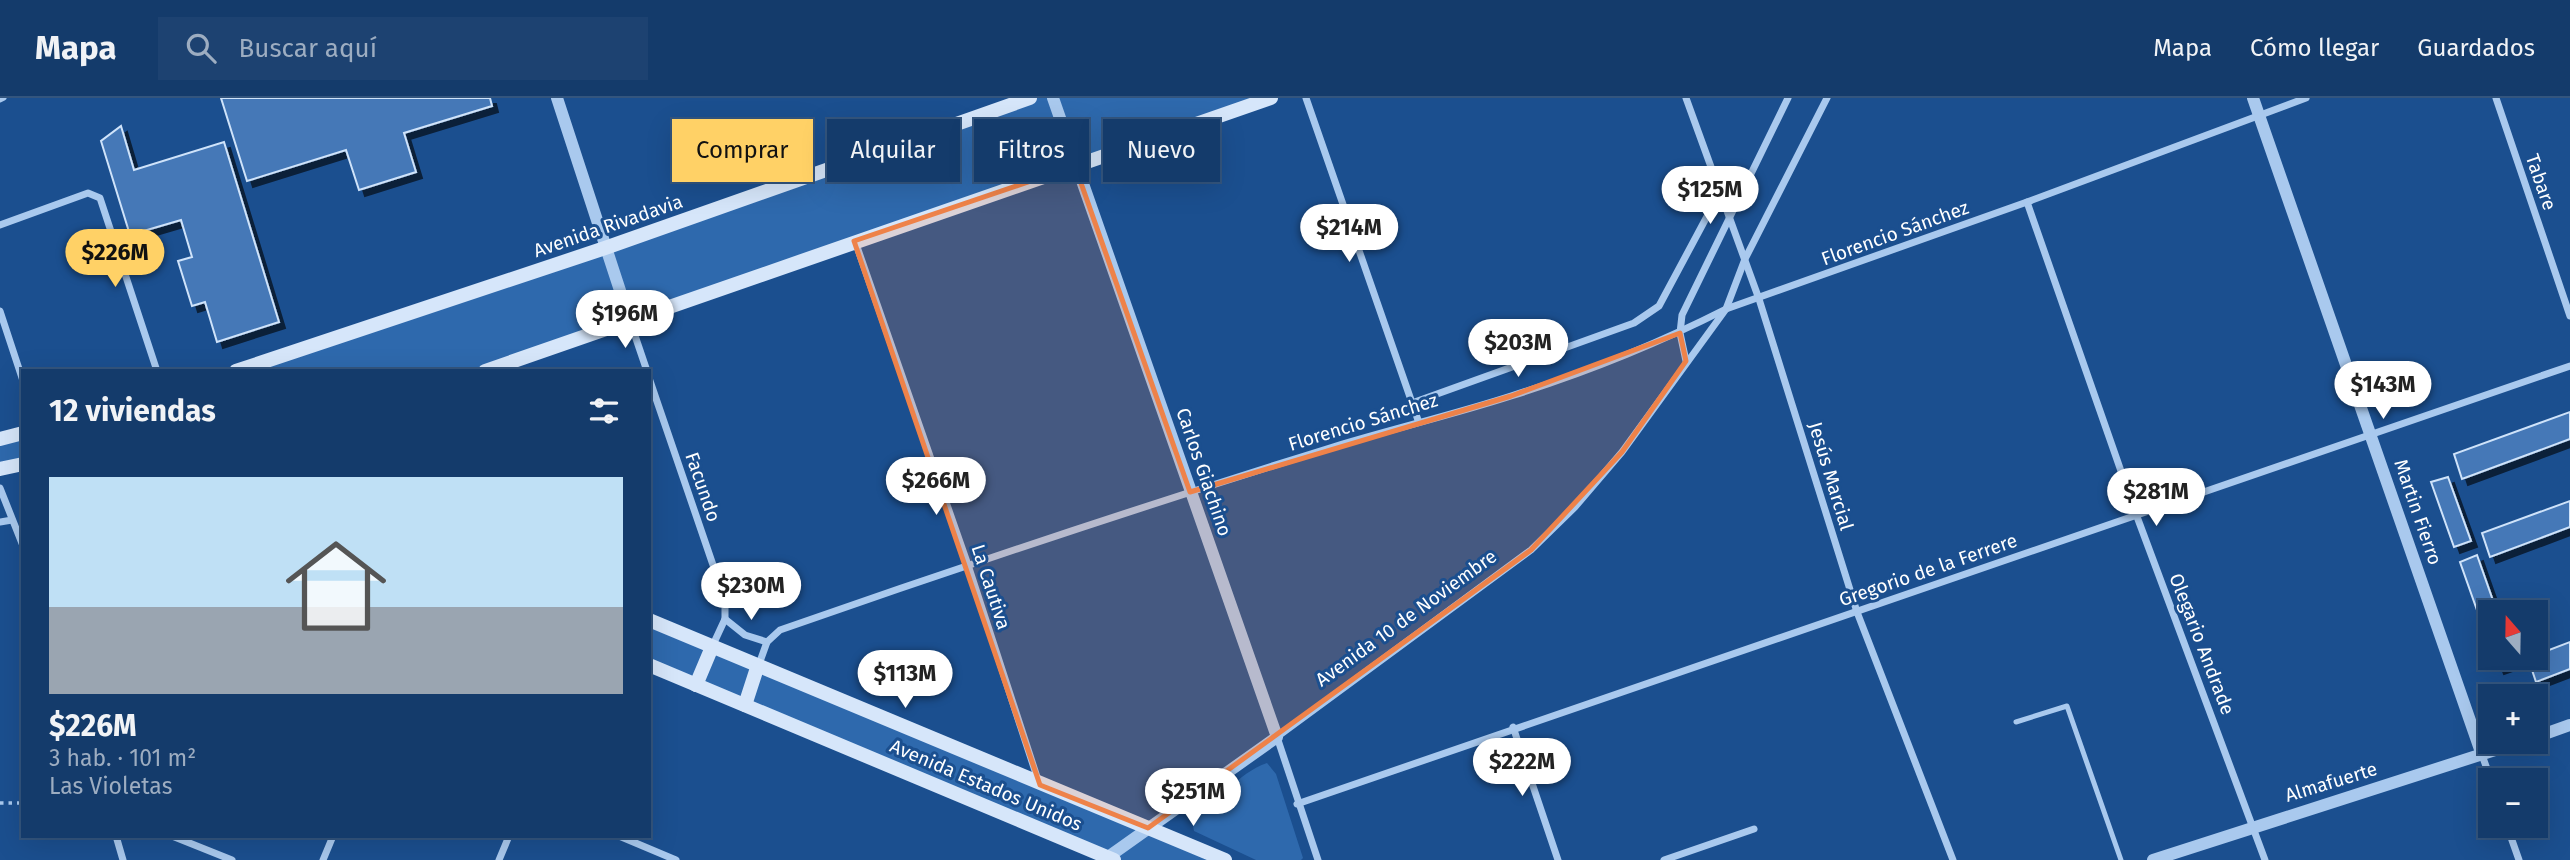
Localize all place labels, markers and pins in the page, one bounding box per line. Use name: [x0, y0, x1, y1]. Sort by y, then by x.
pin: $125M: [1661, 166, 1759, 226]
pin: $214M: [1300, 204, 1398, 264]
pin: $226M: [66, 230, 164, 289]
pin: $196M: [576, 290, 674, 350]
pin: $203M: [1469, 320, 1567, 379]
pin: $143M: [2334, 362, 2432, 421]
pin: $266M: [887, 458, 985, 517]
pin: $281M: [2107, 468, 2205, 528]
pin: $230M: [702, 562, 800, 622]
pin: $113M: [856, 650, 954, 710]
pin: $222M: [1473, 738, 1571, 798]
pin: $251M: [1144, 768, 1242, 828]

